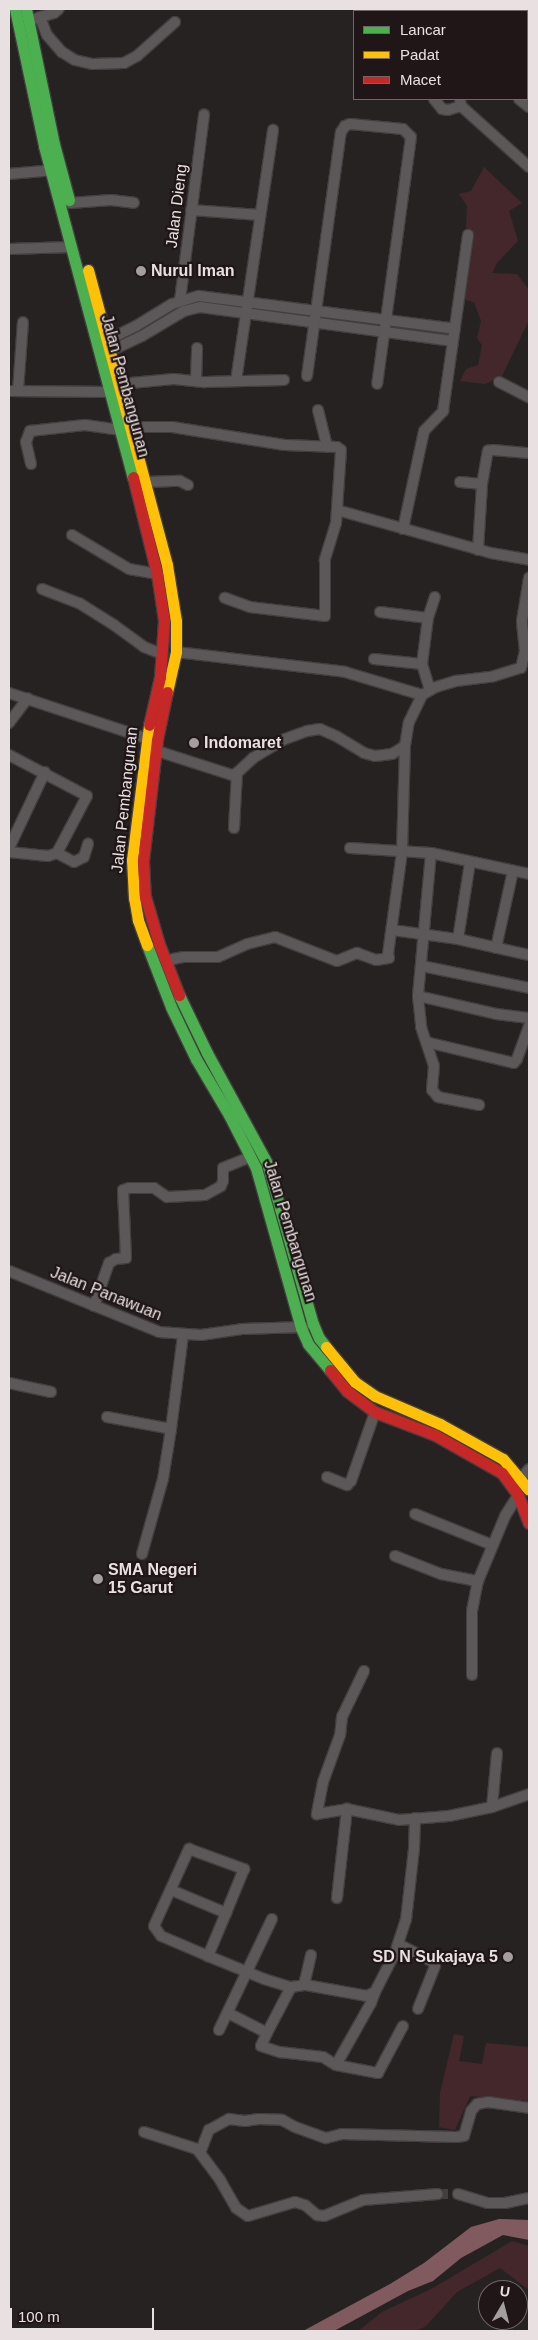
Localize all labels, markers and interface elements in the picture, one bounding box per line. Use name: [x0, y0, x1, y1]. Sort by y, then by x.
legend: [353, 10, 528, 100]
text: Lancar: [400, 21, 446, 38]
text: Padat: [400, 46, 439, 63]
text: Macet: [400, 71, 441, 88]
street label: Jalan Dieng: [162, 163, 192, 249]
place label: Nurul Iman: [151, 261, 235, 281]
marker: Nurul Iman: [135, 265, 147, 277]
street label: Jalan Pembangunan: [97, 313, 153, 459]
street label: Jalan Pembangunan: [108, 726, 142, 874]
place label: Indomaret: [204, 733, 281, 753]
marker: Indomaret: [188, 737, 200, 749]
street label: Jalan Pembangunan: [259, 1158, 321, 1304]
street label: Jalan Panawuan: [48, 1263, 164, 1325]
place label: SMA Negeri 15 Garut: [108, 1560, 198, 1598]
marker: SMA Negeri 15 Garut: [92, 1573, 104, 1585]
place label: SD N Sukajaya 5: [373, 1947, 498, 1967]
marker: SD N Sukajaya 5: [502, 1951, 514, 1963]
north arrow: [478, 2280, 528, 2330]
text: U: [499, 2283, 511, 2300]
scale bar: [12, 2298, 156, 2330]
text: 100 m: [18, 2308, 60, 2325]

